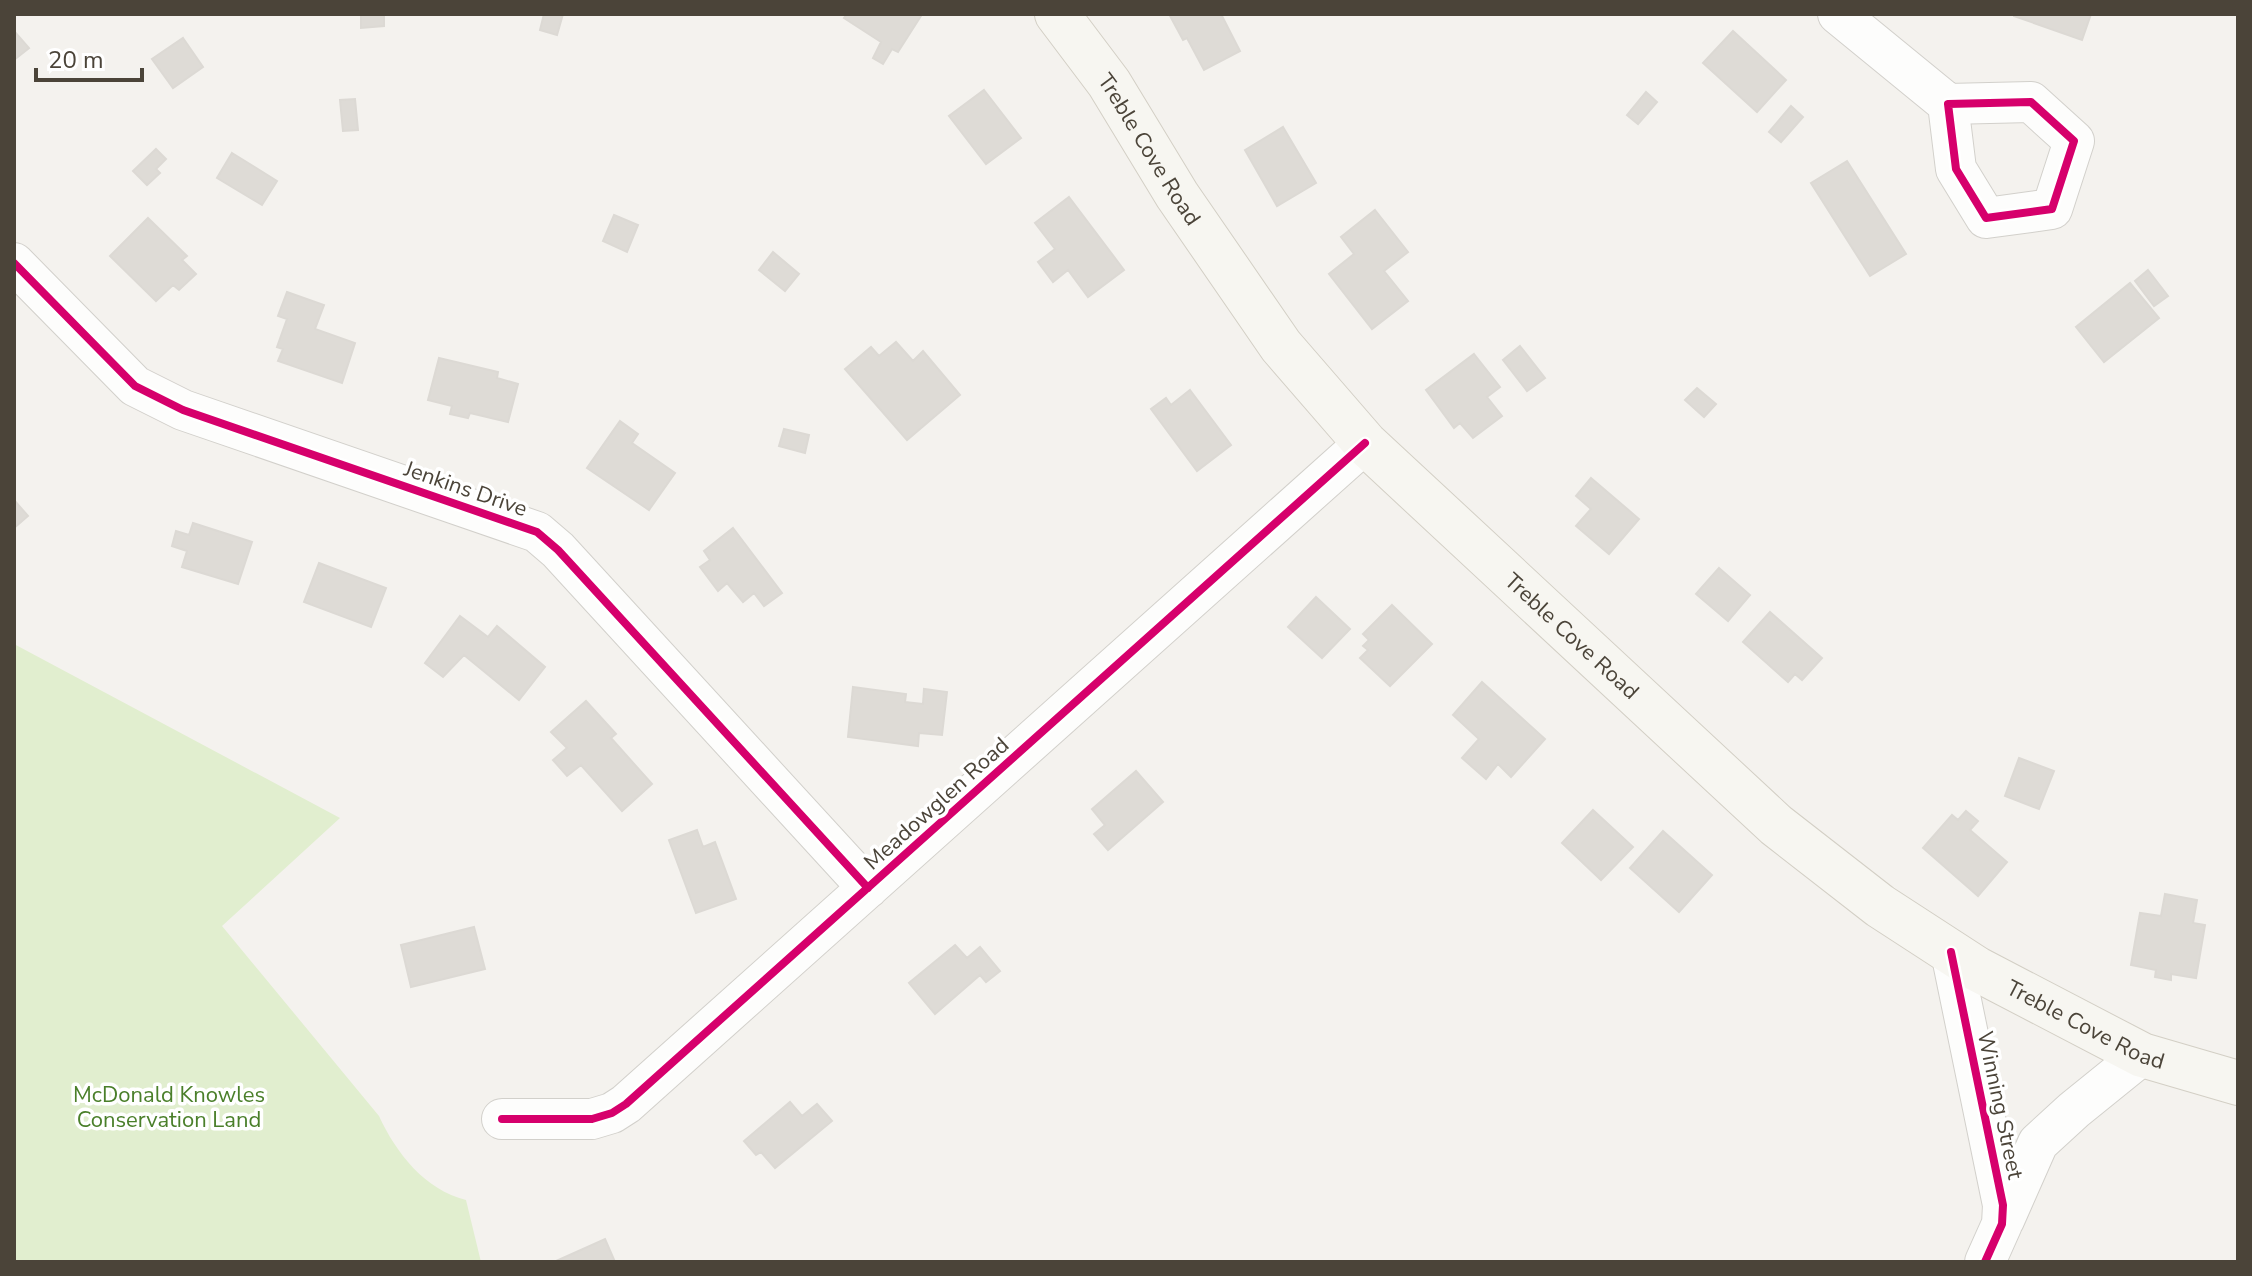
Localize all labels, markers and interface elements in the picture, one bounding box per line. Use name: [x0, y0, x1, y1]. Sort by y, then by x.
scale bar: [36, 32, 142, 82]
text: 20 m: [48, 44, 104, 76]
street label: Treble Cove Road: [1091, 67, 1207, 232]
street label: Jenkins Drive: [399, 454, 531, 524]
street label: Treble Cove Road: [1498, 566, 1645, 706]
street label: Meadowglen Road: [858, 730, 1016, 877]
street label: Treble Cove Road: [2001, 973, 2168, 1077]
street label: Winning Street: [1970, 1028, 2030, 1182]
park label: McDonald Knowles Conservation Land: [73, 1080, 265, 1135]

